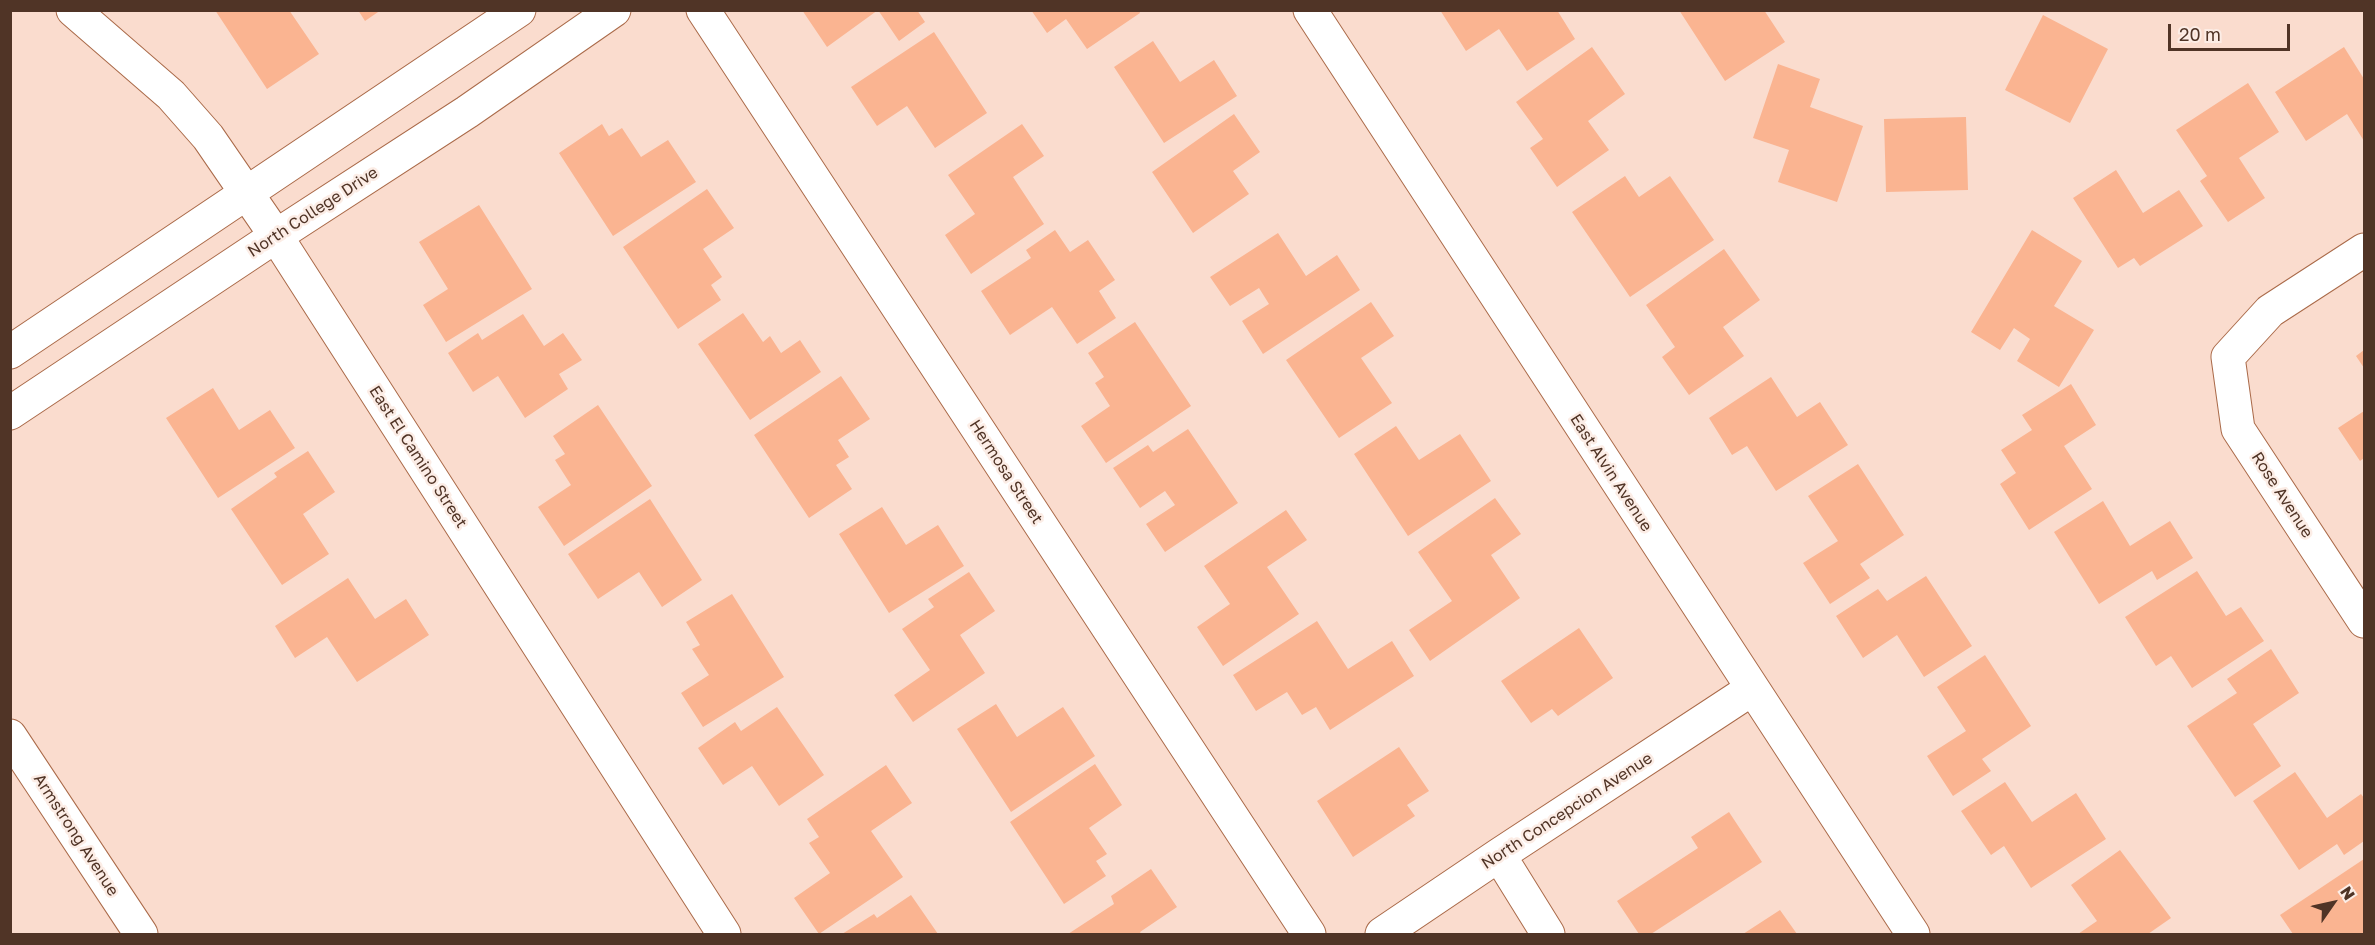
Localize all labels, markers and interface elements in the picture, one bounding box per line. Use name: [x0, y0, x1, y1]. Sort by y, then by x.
scale bar: [2171, 12, 2292, 50]
text: 20 m: [2179, 23, 2221, 45]
street label: North College Drive: [244, 163, 382, 261]
street label: East El Camino Street: [365, 382, 471, 532]
street label: East Alvin Avenue: [1566, 411, 1656, 535]
street label: Hermosa Street: [965, 416, 1047, 528]
street label: Rose Avenue: [2247, 448, 2317, 542]
street label: North Concepcion Avenue: [1478, 749, 1656, 873]
street label: Armstrong Avenue: [29, 770, 123, 900]
north arrow: [2303, 873, 2363, 933]
text: N: [2336, 882, 2360, 904]

